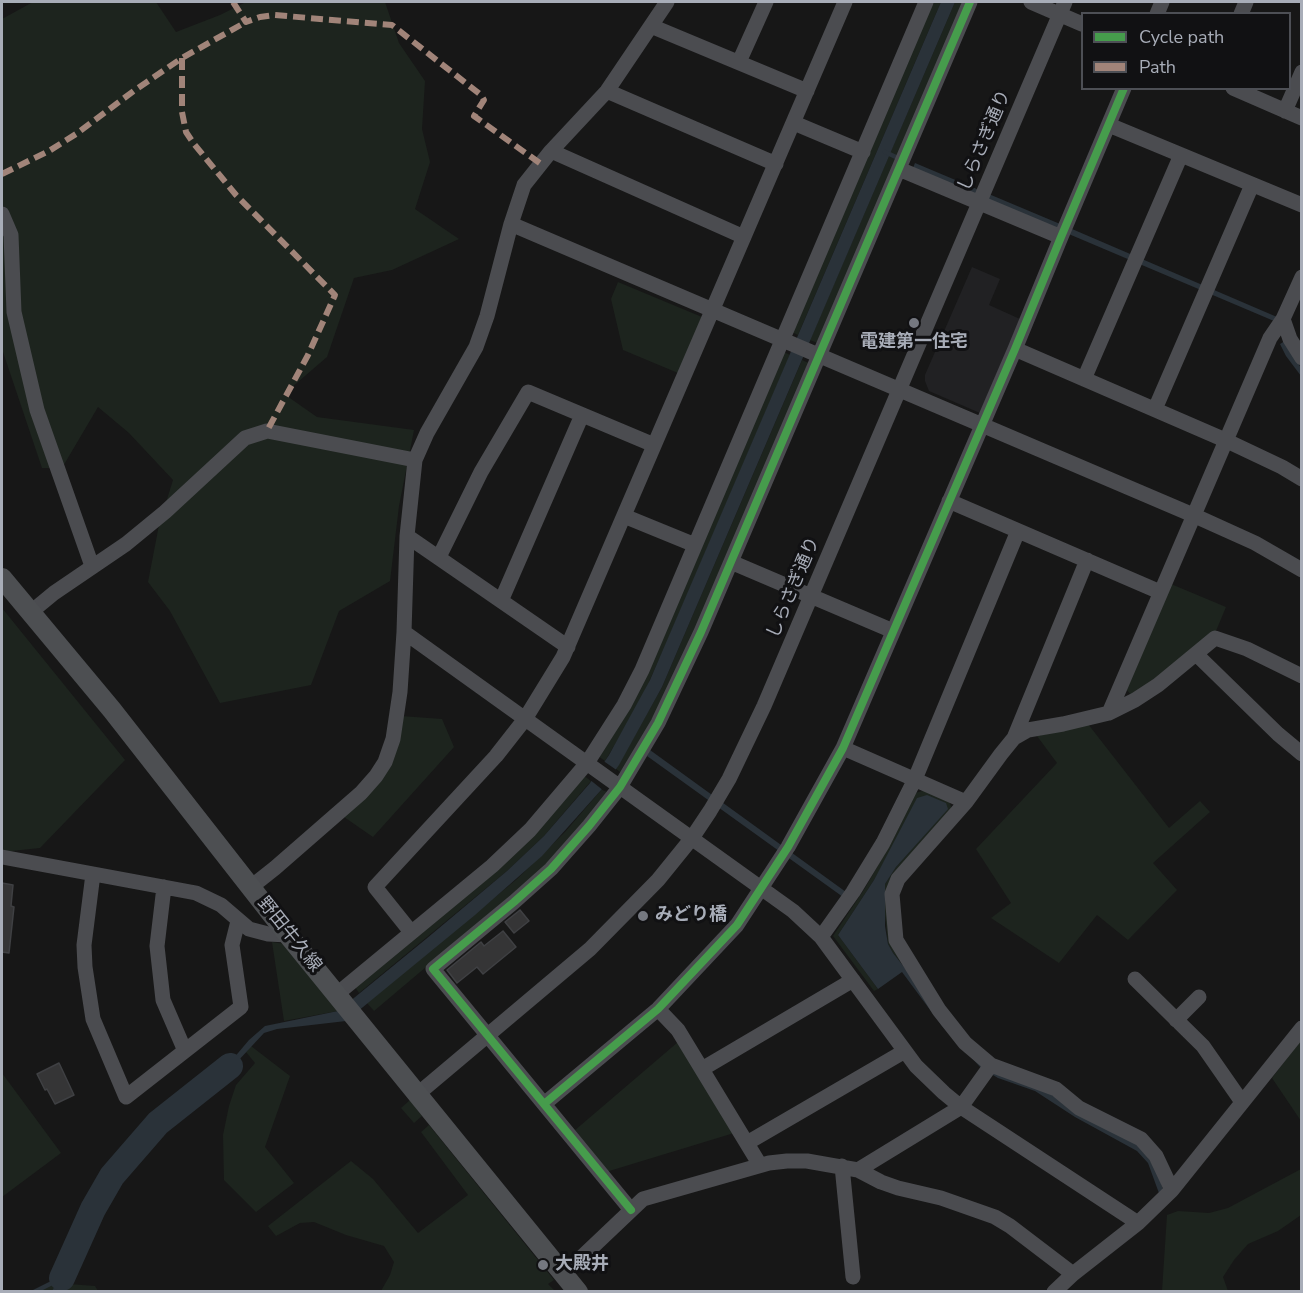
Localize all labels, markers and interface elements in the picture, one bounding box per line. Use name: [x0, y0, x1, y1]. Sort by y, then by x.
legend: [1081, 12, 1291, 90]
text: Cycle path: [1139, 25, 1224, 49]
text: Path: [1139, 55, 1176, 79]
street label: しらさぎ通り: [954, 87, 1016, 195]
marker: 電建第一住宅: [907, 316, 921, 330]
place label: 電建第一住宅: [860, 332, 968, 354]
street label: しらさぎ通り: [763, 534, 825, 642]
street label: 野田牛久線: [252, 893, 326, 977]
place label: みどり橋: [655, 905, 727, 927]
marker: みどり橋: [636, 909, 650, 923]
place label: 大殿井: [555, 1254, 609, 1276]
marker: 大殿井: [536, 1258, 550, 1272]

